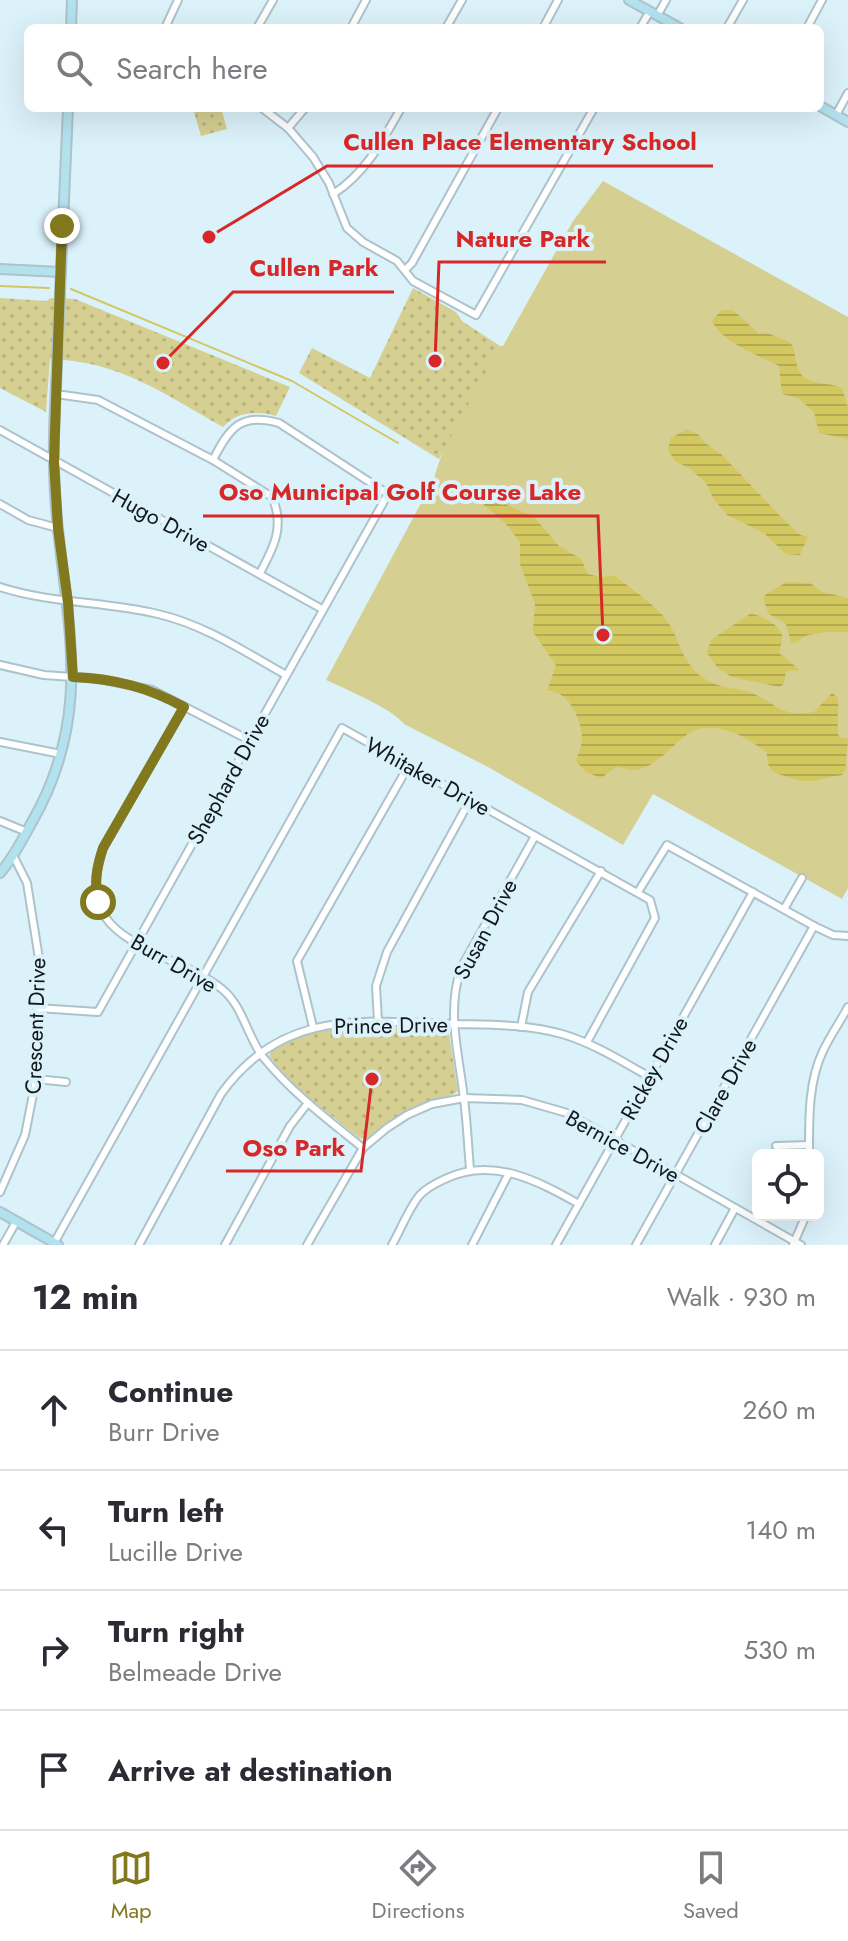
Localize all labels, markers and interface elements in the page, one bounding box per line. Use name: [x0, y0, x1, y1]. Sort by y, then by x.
search box: [24, 24, 824, 112]
icon: search: [52, 46, 96, 90]
text: Search here: [116, 47, 268, 90]
callout: Cullen Place Elementary School: [327, 118, 713, 166]
text: Cullen Place Elementary School: [343, 124, 697, 159]
route end: [44, 208, 80, 244]
callout: Nature Park: [439, 214, 606, 262]
text: Nature Park: [456, 221, 591, 256]
callout: Cullen Park: [233, 244, 394, 292]
text: Cullen Park: [249, 250, 379, 285]
callout: Oso Municipal Golf Course Lake: [203, 468, 598, 516]
text: Oso Municipal Golf Course Lake: [219, 474, 581, 509]
street label: Hugo Drive: [106, 480, 216, 560]
street label: Shephard Drive: [179, 708, 277, 850]
street label: Whitaker Drive: [360, 728, 496, 824]
street label: Susan Drive: [445, 873, 525, 985]
route start: [80, 884, 116, 920]
street label: Burr Drive: [125, 926, 223, 1000]
street label: Crescent Drive: [17, 957, 53, 1095]
street label: Prince Drive: [334, 1008, 448, 1042]
street label: Rickey Drive: [612, 1010, 696, 1126]
street label: Clare Drive: [686, 1032, 764, 1140]
street label: Bernice Drive: [560, 1102, 686, 1190]
callout: Oso Park: [226, 1123, 361, 1171]
text: Oso Park: [243, 1130, 346, 1165]
map controls: [752, 1149, 824, 1221]
button: locate: [752, 1149, 824, 1221]
text: 12 min: [32, 1273, 139, 1322]
text: Walk · 930 m: [667, 1278, 816, 1316]
text: Continue: [108, 1370, 234, 1413]
icon: ahead: [32, 1388, 76, 1432]
text: 260 m: [743, 1391, 816, 1429]
text: Burr Drive: [108, 1413, 220, 1451]
text: Turn left: [108, 1490, 223, 1533]
icon: left: [32, 1508, 76, 1552]
text: 140 m: [745, 1511, 816, 1549]
text: Lucille Drive: [108, 1533, 243, 1571]
text: Turn right: [108, 1610, 244, 1653]
icon: right: [32, 1628, 76, 1672]
text: 530 m: [743, 1631, 816, 1669]
text: Belmeade Drive: [108, 1653, 282, 1691]
icon: arrive: [32, 1748, 76, 1792]
text: Arrive at destination: [108, 1749, 393, 1792]
tab: Map: [109, 1846, 153, 1926]
tab: Directions: [372, 1846, 465, 1926]
tab: Saved: [683, 1846, 739, 1926]

